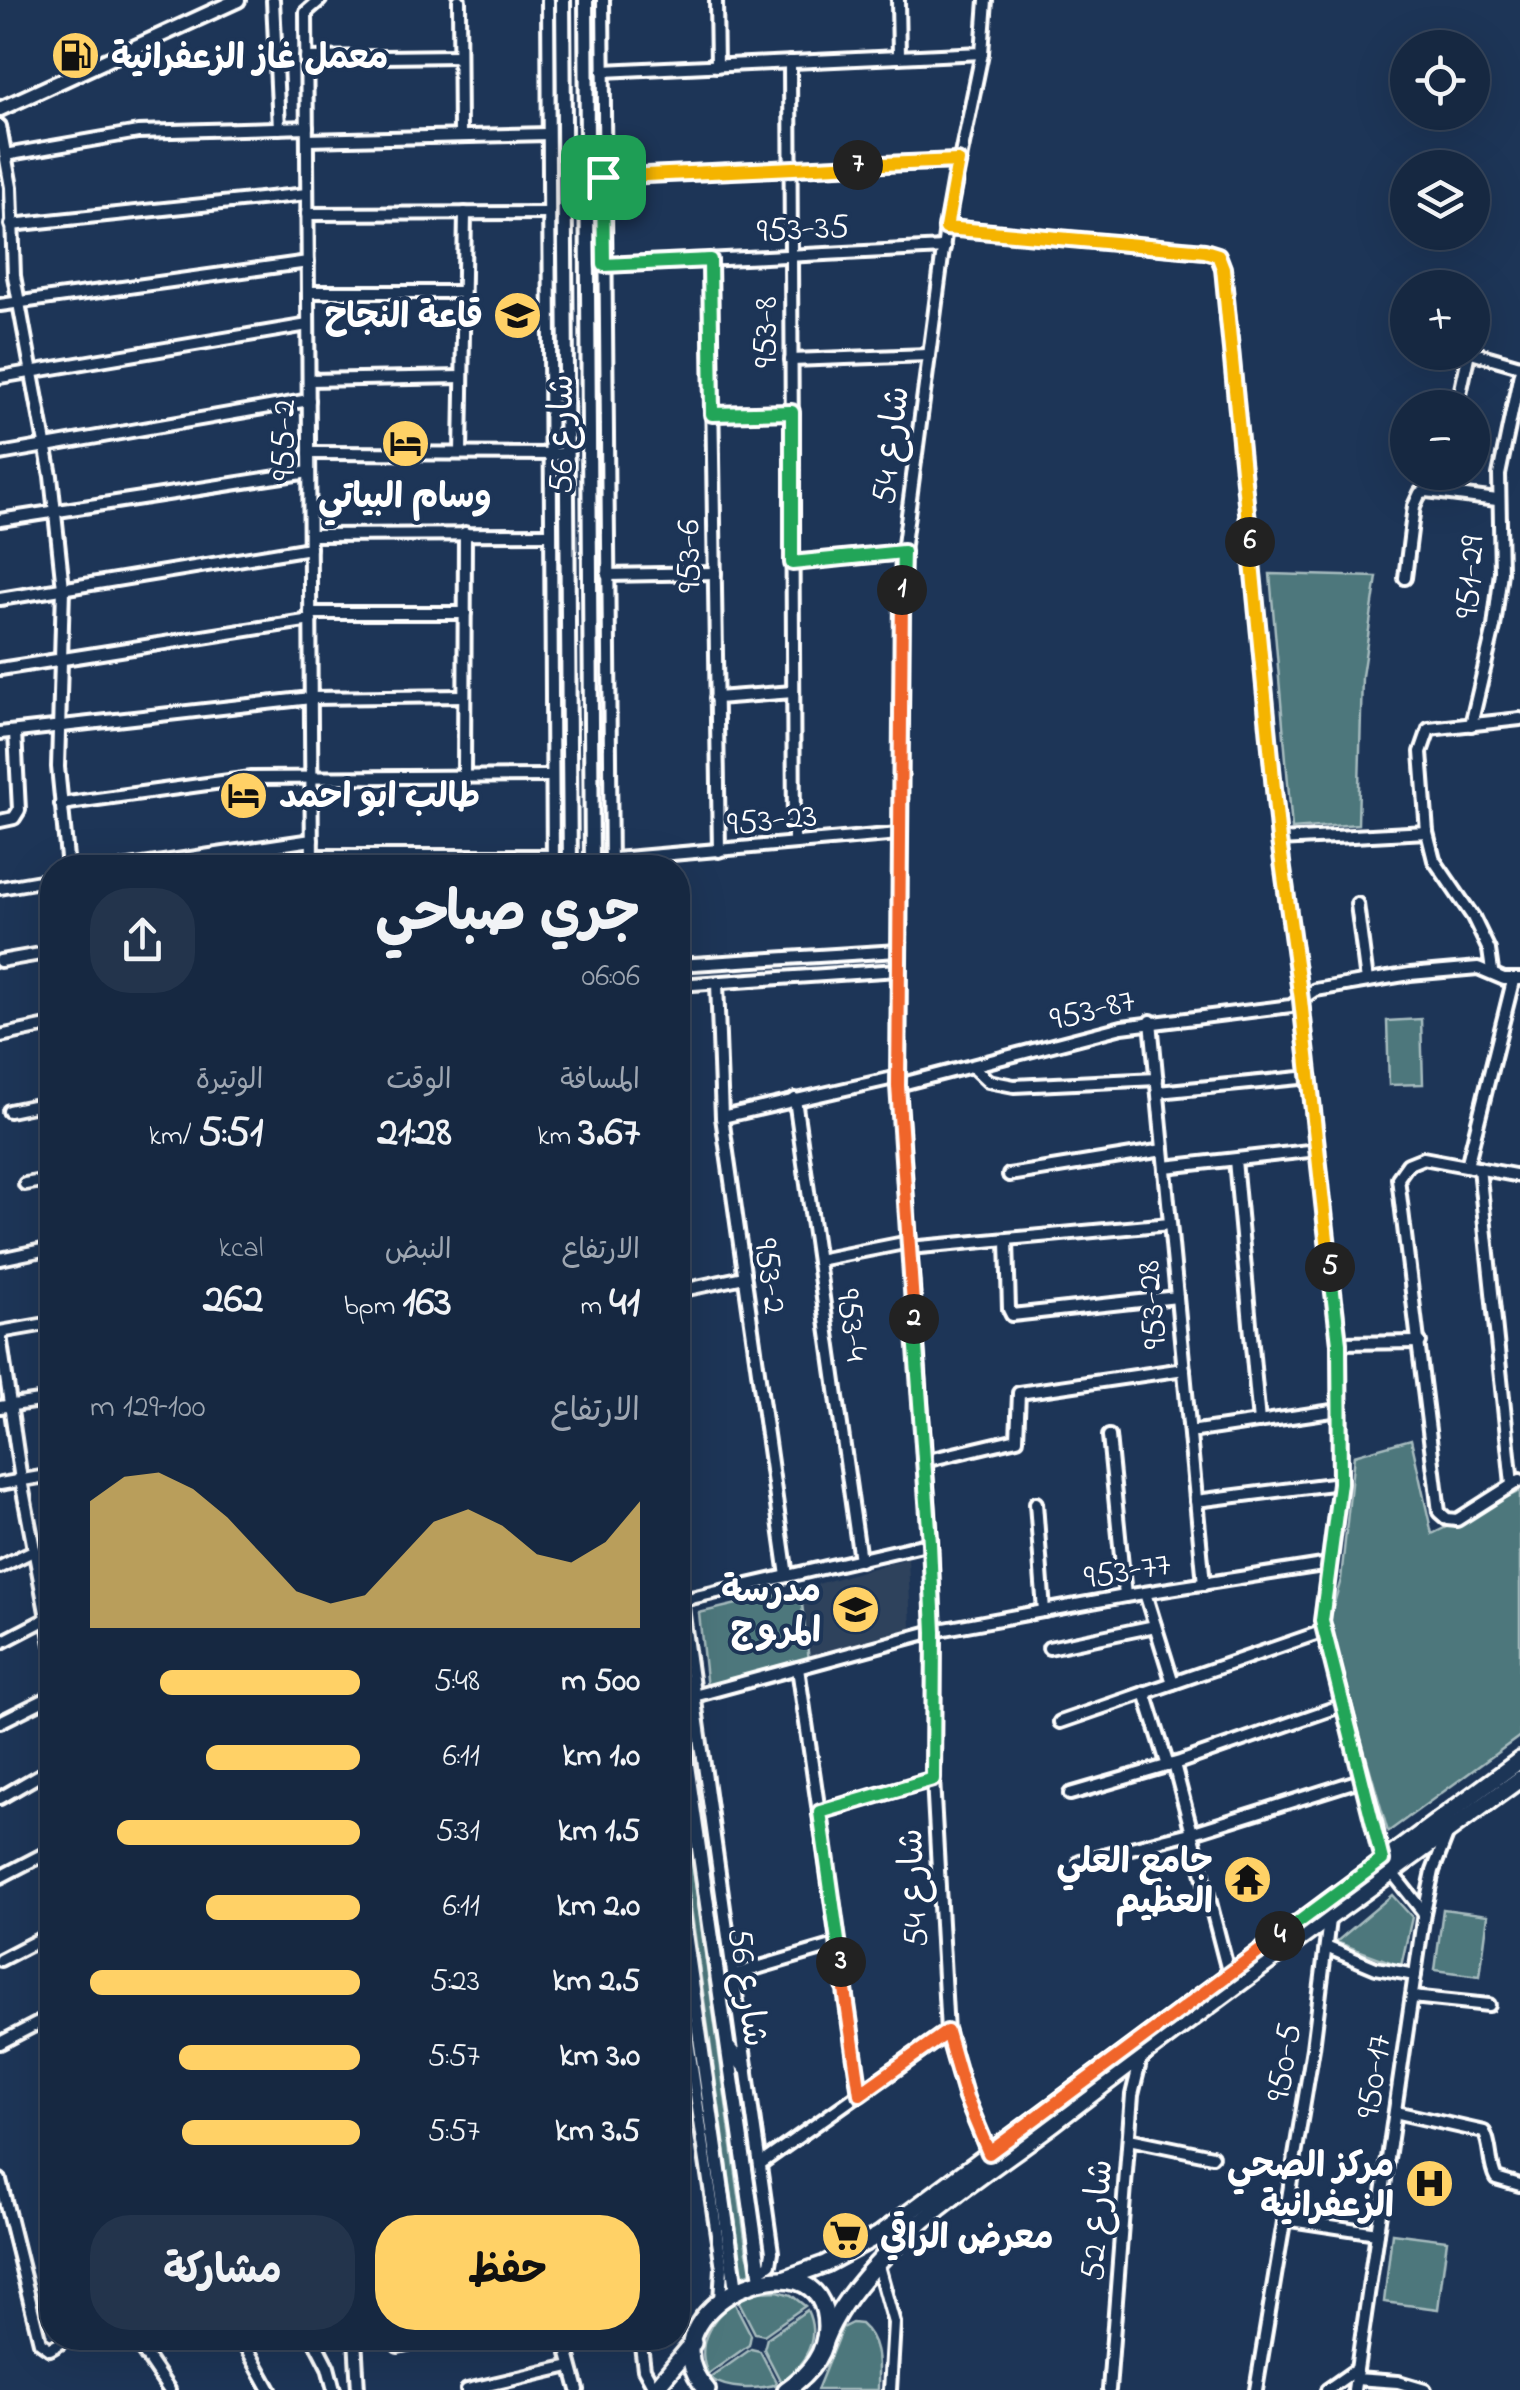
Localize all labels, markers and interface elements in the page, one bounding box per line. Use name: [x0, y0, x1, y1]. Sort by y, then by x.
fuel station icon: معمل غاز الزعفرانية: [50, 30, 102, 82]
map controls: [1390, 30, 1490, 490]
button: locate: [1390, 30, 1490, 130]
place label: معمل غاز الزعفرانية: [111, 34, 388, 85]
pin: [561, 135, 646, 220]
pin: 7: [833, 140, 883, 190]
text: 7: [852, 144, 864, 185]
icon: arrive: [576, 150, 631, 205]
button: layers: [1390, 150, 1490, 250]
street label: 953-35: [756, 203, 851, 258]
button: +: [1390, 270, 1490, 370]
school or university icon: قاعة النجاح: [492, 289, 544, 341]
place label: قاعة النجاح: [324, 293, 483, 344]
street label: 953-8: [742, 296, 793, 368]
street label: شارع 56: [538, 374, 589, 494]
street label: شارع 54: [860, 383, 925, 508]
button: −: [1390, 390, 1490, 490]
street label: 955-2: [260, 399, 311, 481]
hotel icon: وسام البياتي: [379, 417, 431, 469]
place label: وسام البياتي: [318, 473, 492, 526]
pin: 6: [1225, 517, 1275, 567]
street label: 953-6: [664, 519, 717, 593]
text: 6: [1244, 521, 1256, 562]
street label: 951-29: [1443, 534, 1500, 620]
pin: 1: [877, 565, 927, 615]
text: 1: [898, 569, 906, 610]
hotel icon: طالب ابو احمد: [218, 769, 270, 821]
place label: طالب ابو احمد: [279, 773, 480, 824]
street label: 953-23: [725, 791, 820, 852]
text: جري صباحي: [375, 876, 640, 956]
button: share: [90, 888, 195, 993]
text: 06:06: [581, 954, 640, 1001]
street label: 953-87: [1045, 976, 1141, 1047]
text: الوتيرة: [196, 1061, 263, 1102]
text: الوقت: [386, 1061, 452, 1102]
text: المسافة: [560, 1061, 640, 1102]
text: 5:51: [198, 1103, 263, 1164]
text: 21:28: [377, 1103, 452, 1164]
text: 3.67: [578, 1103, 640, 1164]
text: /km: [149, 1117, 198, 1158]
text: km: [537, 1117, 578, 1158]
text: kcal: [219, 1229, 263, 1270]
text: النبض: [385, 1231, 452, 1272]
text: الارتفاع: [561, 1231, 640, 1272]
street label: 953-2: [738, 1236, 799, 1317]
pin: 5: [1305, 1242, 1355, 1292]
text: 5: [1322, 1246, 1338, 1287]
street label: 953-28: [1124, 1258, 1183, 1351]
text: 262: [203, 1270, 263, 1331]
text: 163: [402, 1273, 452, 1334]
text: 41: [609, 1273, 640, 1334]
street label: 953-4: [820, 1286, 881, 1365]
text: bpm: [344, 1287, 402, 1328]
text: m: [581, 1287, 609, 1328]
pin: 2: [889, 1294, 939, 1344]
text: 2: [907, 1298, 921, 1339]
text: 100–129 m: [90, 1385, 206, 1432]
text: الارتفاع: [550, 1389, 640, 1436]
street label: 953-77: [1080, 1540, 1175, 1605]
place label: مدرسة المروج: [721, 1567, 821, 1658]
school or university icon: مدرسة المروج: [830, 1583, 882, 1635]
text: 5:48: [434, 1659, 480, 1706]
text: 500 m: [561, 1659, 640, 1706]
text: 6:11: [443, 1734, 480, 1781]
text: 1.0 km: [563, 1734, 640, 1781]
text: 5:31: [436, 1809, 480, 1856]
text: 1.5 km: [558, 1809, 640, 1856]
street label: شارع 54: [887, 1827, 944, 1949]
place label: جامع العلي العظيم: [1057, 1838, 1213, 1929]
temple icon: جامع العلي العظيم: [1222, 1854, 1274, 1906]
text: 6:11: [443, 1884, 480, 1931]
text: 2.0 km: [557, 1884, 640, 1931]
pin: 4: [1255, 1911, 1305, 1961]
text: 4: [1274, 1915, 1286, 1956]
street label: شارع 56: [712, 1925, 779, 2050]
pin: 3: [816, 1937, 866, 1987]
text: 3: [835, 1941, 847, 1982]
text: 5:23: [430, 1959, 480, 2006]
text: 2.5 km: [552, 1959, 640, 2006]
street label: 950-5: [1254, 2020, 1317, 2105]
street label: 950-17: [1344, 2031, 1407, 2122]
text: 5:57: [427, 2034, 480, 2081]
text: 3.0 km: [560, 2034, 640, 2081]
text: 5:57: [427, 2109, 480, 2156]
text: 3.5 km: [555, 2109, 640, 2156]
place label: مركز الصحي الزعفرانية: [1227, 2142, 1394, 2233]
street label: شارع 52: [1069, 2158, 1128, 2283]
hospital icon: مركز الصحي الزعفرانية: [1403, 2158, 1455, 2210]
supermarket icon: معرض الراقي: [819, 2210, 871, 2262]
place label: معرض الراقي: [880, 2211, 1054, 2265]
button: مشاركة: [90, 2215, 355, 2330]
button: حفظ: [375, 2215, 640, 2330]

